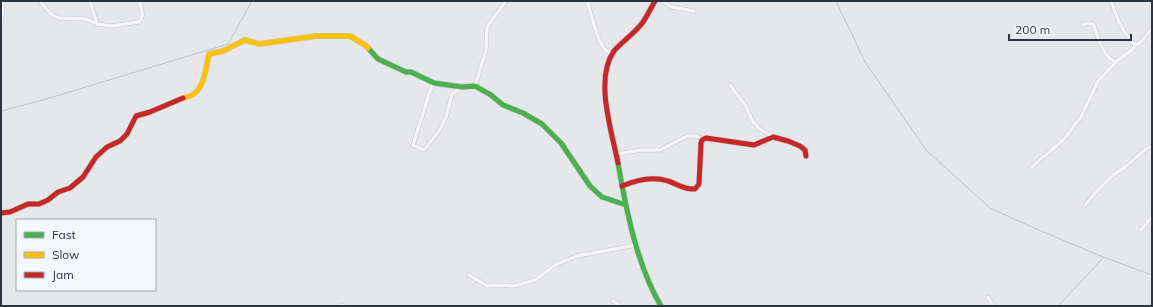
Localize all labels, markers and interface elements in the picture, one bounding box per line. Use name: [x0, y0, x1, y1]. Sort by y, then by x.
scale bar: [1009, 16, 1131, 42]
text: 200 m: [1015, 22, 1050, 37]
legend: [16, 219, 156, 291]
text: Fast: [52, 227, 76, 242]
text: Slow: [52, 247, 80, 262]
text: Jam: [52, 267, 74, 282]

